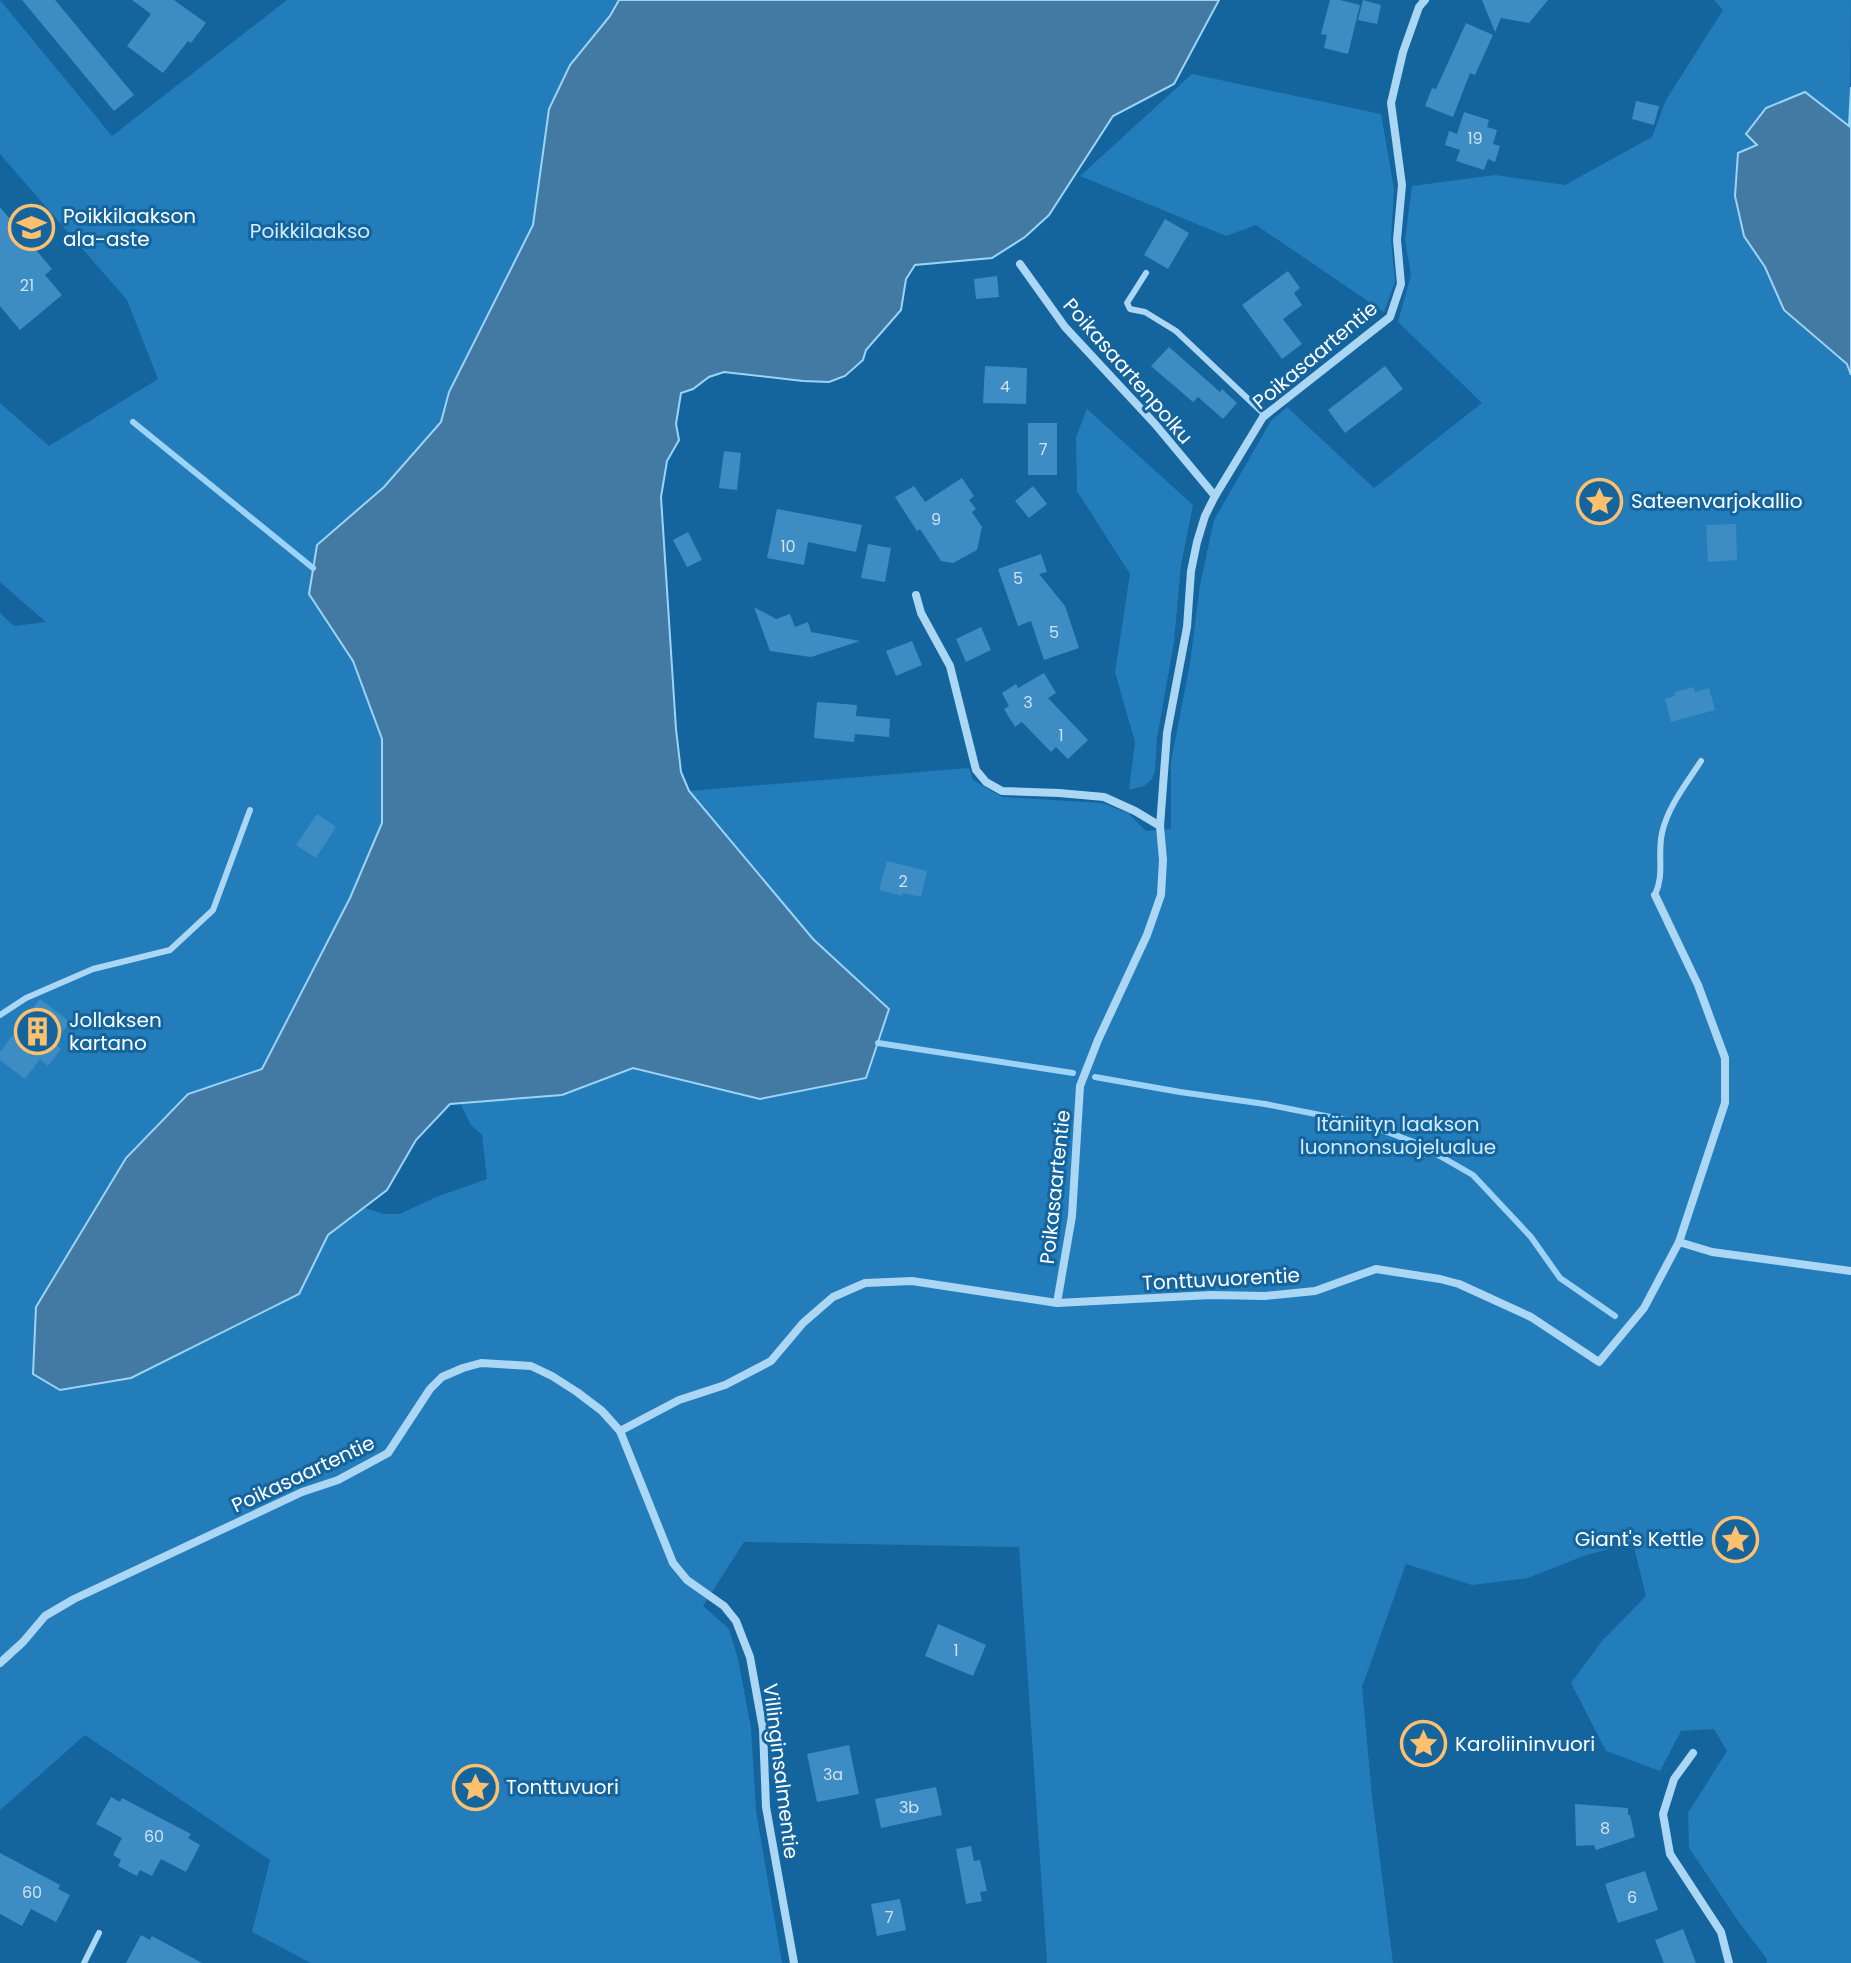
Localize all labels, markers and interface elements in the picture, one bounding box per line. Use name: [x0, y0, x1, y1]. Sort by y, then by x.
house number: 19: [1467, 127, 1483, 150]
place label: Poikkilaakson ala-aste: [63, 202, 196, 253]
school or university icon: Poikkilaakson ala-aste: [8, 203, 56, 251]
park label: Poikkilaakso: [250, 217, 370, 245]
house number: 21: [20, 274, 34, 297]
street label: Poikasaartenpolku: [1057, 292, 1199, 450]
street label: Poikasaartentie: [1247, 294, 1383, 416]
house number: 4: [1000, 375, 1010, 398]
house number: 7: [1039, 438, 1048, 461]
place icon: Sateenvarjokallio: [1576, 477, 1624, 525]
place label: Sateenvarjokallio: [1631, 487, 1802, 515]
house number: 9: [931, 508, 941, 531]
house number: 10: [780, 535, 796, 558]
house number: 5: [1013, 567, 1023, 590]
house number: 5: [1049, 621, 1059, 644]
house number: 3: [1023, 691, 1033, 714]
house number: 1: [1058, 724, 1064, 747]
house number: 2: [898, 870, 908, 893]
place label: Jollaksen kartano: [69, 1006, 162, 1057]
building icon: Jollaksen kartano: [14, 1008, 62, 1056]
street label: Poikasaartentie: [1033, 1108, 1077, 1266]
park label: Itäniityn laakson luonnonsuojelualue: [1300, 1110, 1496, 1161]
street label: Tonttuvuorentie: [1141, 1261, 1301, 1297]
street label: Poikasaartentie: [227, 1429, 379, 1519]
place icon: Giant's Kettle: [1711, 1515, 1759, 1563]
place label: Giant's Kettle: [1575, 1525, 1704, 1553]
house number: 1: [953, 1639, 959, 1662]
street label: Villinginsalmentie: [756, 1682, 806, 1860]
place icon: Karoliininvuori: [1400, 1720, 1448, 1768]
place label: Karoliininvuori: [1455, 1730, 1595, 1758]
place icon: Tonttuvuori: [451, 1763, 499, 1811]
house number: 3a: [823, 1763, 843, 1786]
place label: Tonttuvuori: [506, 1773, 619, 1801]
house number: 3b: [899, 1796, 919, 1819]
house number: 8: [1600, 1817, 1610, 1840]
house number: 60: [144, 1825, 164, 1848]
house number: 60: [22, 1881, 42, 1904]
house number: 6: [1627, 1886, 1637, 1909]
house number: 7: [885, 1906, 894, 1929]

